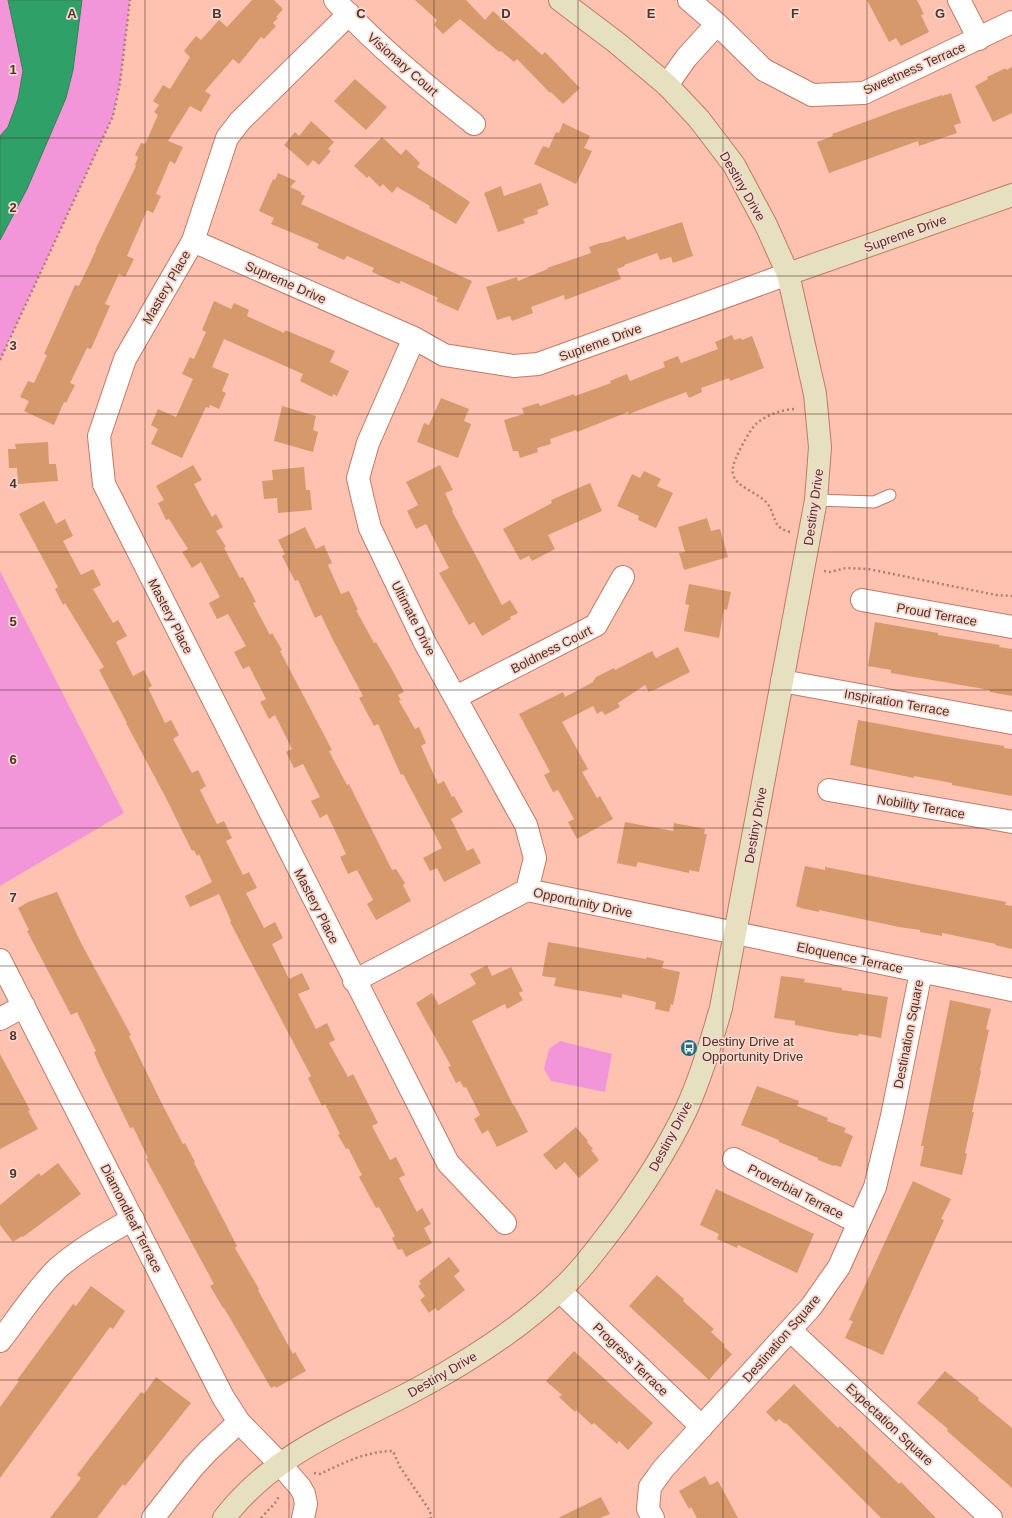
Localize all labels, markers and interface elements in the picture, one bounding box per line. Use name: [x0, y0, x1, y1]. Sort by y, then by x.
text: A: [67, 6, 77, 21]
text: B: [212, 6, 222, 21]
text: C: [356, 6, 366, 21]
text: D: [501, 6, 511, 21]
text: E: [647, 6, 656, 21]
text: F: [791, 6, 799, 21]
text: G: [935, 6, 945, 21]
street label: Visionary Court: [364, 30, 441, 99]
street label: Sweetness Terrace: [861, 39, 968, 98]
text: 1: [9, 62, 17, 77]
street label: Destiny Drive: [717, 149, 768, 223]
text: 2: [9, 200, 17, 215]
street label: Supreme Drive: [862, 212, 948, 255]
street label: Mastery Place: [139, 248, 194, 327]
street label: Supreme Drive: [243, 258, 328, 307]
street label: Supreme Drive: [557, 321, 643, 364]
text: 3: [9, 338, 17, 353]
street label: Destiny Drive: [801, 468, 826, 546]
text: 4: [9, 476, 17, 491]
street label: Mastery Place: [145, 576, 196, 656]
street label: Ultimate Drive: [388, 578, 439, 658]
street label: Proud Terrace: [896, 600, 978, 629]
text: 5: [9, 614, 17, 629]
street label: Boldness Court: [508, 622, 595, 676]
street label: Inspiration Terrace: [843, 686, 951, 719]
text: 6: [9, 752, 17, 767]
street label: Destiny Drive: [741, 786, 770, 864]
street label: Nobility Terrace: [876, 791, 966, 822]
street label: Mastery Place: [291, 866, 342, 946]
street label: Opportunity Drive: [532, 885, 634, 920]
text: 7: [9, 890, 17, 905]
street label: Eloquence Terrace: [795, 939, 904, 976]
street label: Destination Square: [891, 978, 926, 1090]
text: 8: [9, 1028, 17, 1043]
place label: Destiny Drive at Opportunity Drive: [702, 1034, 803, 1064]
bus stop icon: Destiny Drive at Opportunity Drive: [679, 1038, 699, 1058]
street label: Destiny Drive: [646, 1099, 695, 1174]
street label: Diamondleaf Terrace: [98, 1161, 165, 1275]
street label: Proverbial Terrace: [745, 1161, 846, 1222]
text: 9: [9, 1166, 17, 1181]
street label: Destination Square: [739, 1292, 823, 1385]
street label: Progress Terrace: [590, 1320, 671, 1399]
street label: Destiny Drive: [405, 1349, 479, 1400]
street label: Expectation Square: [843, 1380, 936, 1469]

